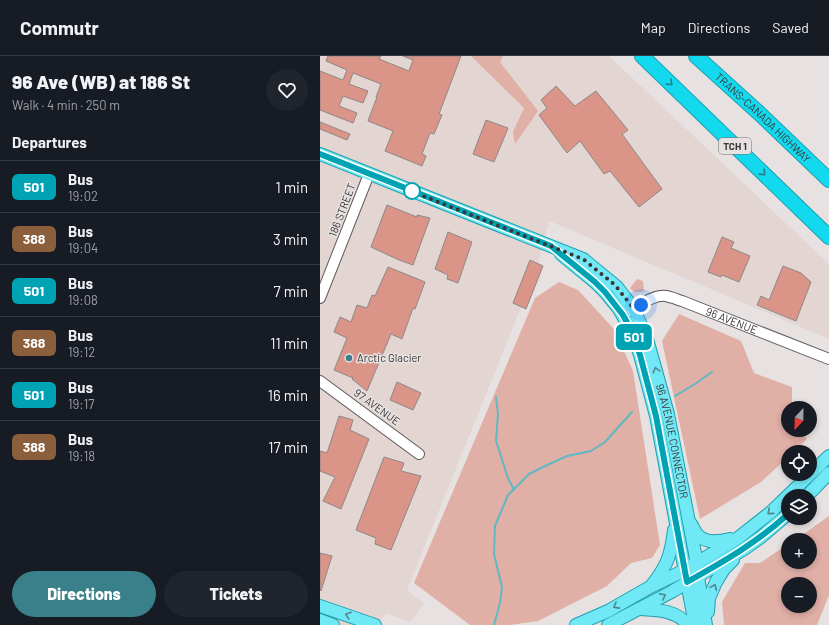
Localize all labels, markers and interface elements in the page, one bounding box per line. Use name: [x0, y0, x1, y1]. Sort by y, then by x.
text: Commutr: [20, 16, 99, 39]
text: Map: [641, 19, 666, 36]
text: Directions: [688, 19, 750, 36]
text: Saved: [772, 19, 809, 36]
button: heart: [266, 69, 308, 111]
text: 96 Ave (WB) at 186 St: [12, 70, 190, 93]
street label: TRANS-CANADA HIGHWAY: [713, 70, 814, 165]
one-way arrow: [665, 78, 673, 86]
text: Walk · 4 min · 250 m: [12, 97, 120, 113]
text: Departures: [12, 133, 87, 151]
road number: TCH 1: [719, 138, 751, 154]
one-way arrow: [758, 168, 766, 176]
text: Bus: [68, 170, 93, 188]
text: 501: [24, 178, 44, 195]
text: 1 min: [275, 178, 308, 196]
street label: 186 STREET: [325, 181, 358, 238]
unlabelled marker: [403, 182, 421, 200]
text: 19:02: [68, 188, 98, 204]
text: Bus: [68, 222, 93, 240]
text: 388: [23, 230, 45, 247]
text: 3 min: [273, 230, 308, 248]
text: 19:04: [68, 240, 98, 256]
text: Bus: [68, 274, 93, 292]
text: 501: [24, 282, 44, 299]
text: 7 min: [274, 282, 308, 300]
text: 19:08: [68, 292, 98, 308]
your location: [631, 295, 651, 315]
street label: 96 AVENUE: [704, 304, 760, 336]
line badge: 501: [611, 324, 657, 350]
text: Bus: [68, 326, 93, 344]
text: 501: [624, 328, 644, 345]
text: 388: [23, 334, 45, 351]
text: 11 min: [270, 334, 308, 352]
text: 19:12: [68, 344, 95, 360]
place label: Arctic Glacier: [357, 351, 421, 364]
marker: Arctic Glacier: [344, 353, 354, 363]
one-way arrow: [652, 367, 661, 374]
text: Bus: [68, 378, 93, 396]
street label: 96 AVENUE CONNECTOR: [654, 382, 691, 500]
text: 501: [24, 386, 44, 403]
text: 16 min: [268, 386, 308, 404]
street label: 97 AVENUE: [352, 386, 403, 428]
text: 19:17: [68, 396, 94, 412]
north arrow: [781, 401, 817, 437]
map controls: [781, 401, 817, 613]
text: Bus: [68, 430, 93, 448]
text: 388: [23, 438, 45, 455]
text: 17 min: [268, 438, 308, 456]
button: locate: [781, 445, 817, 481]
text: 19:18: [68, 448, 95, 464]
button: layers: [781, 489, 817, 525]
one-way arrow: [768, 508, 775, 515]
button: +: [781, 533, 817, 569]
button: Directions: [12, 571, 156, 617]
button: Tickets: [164, 571, 308, 617]
button: −: [781, 577, 817, 613]
one-way arrow: [709, 584, 717, 591]
one-way arrow: [659, 593, 666, 601]
one-way arrow: [613, 601, 620, 609]
one-way arrow: [344, 612, 351, 620]

